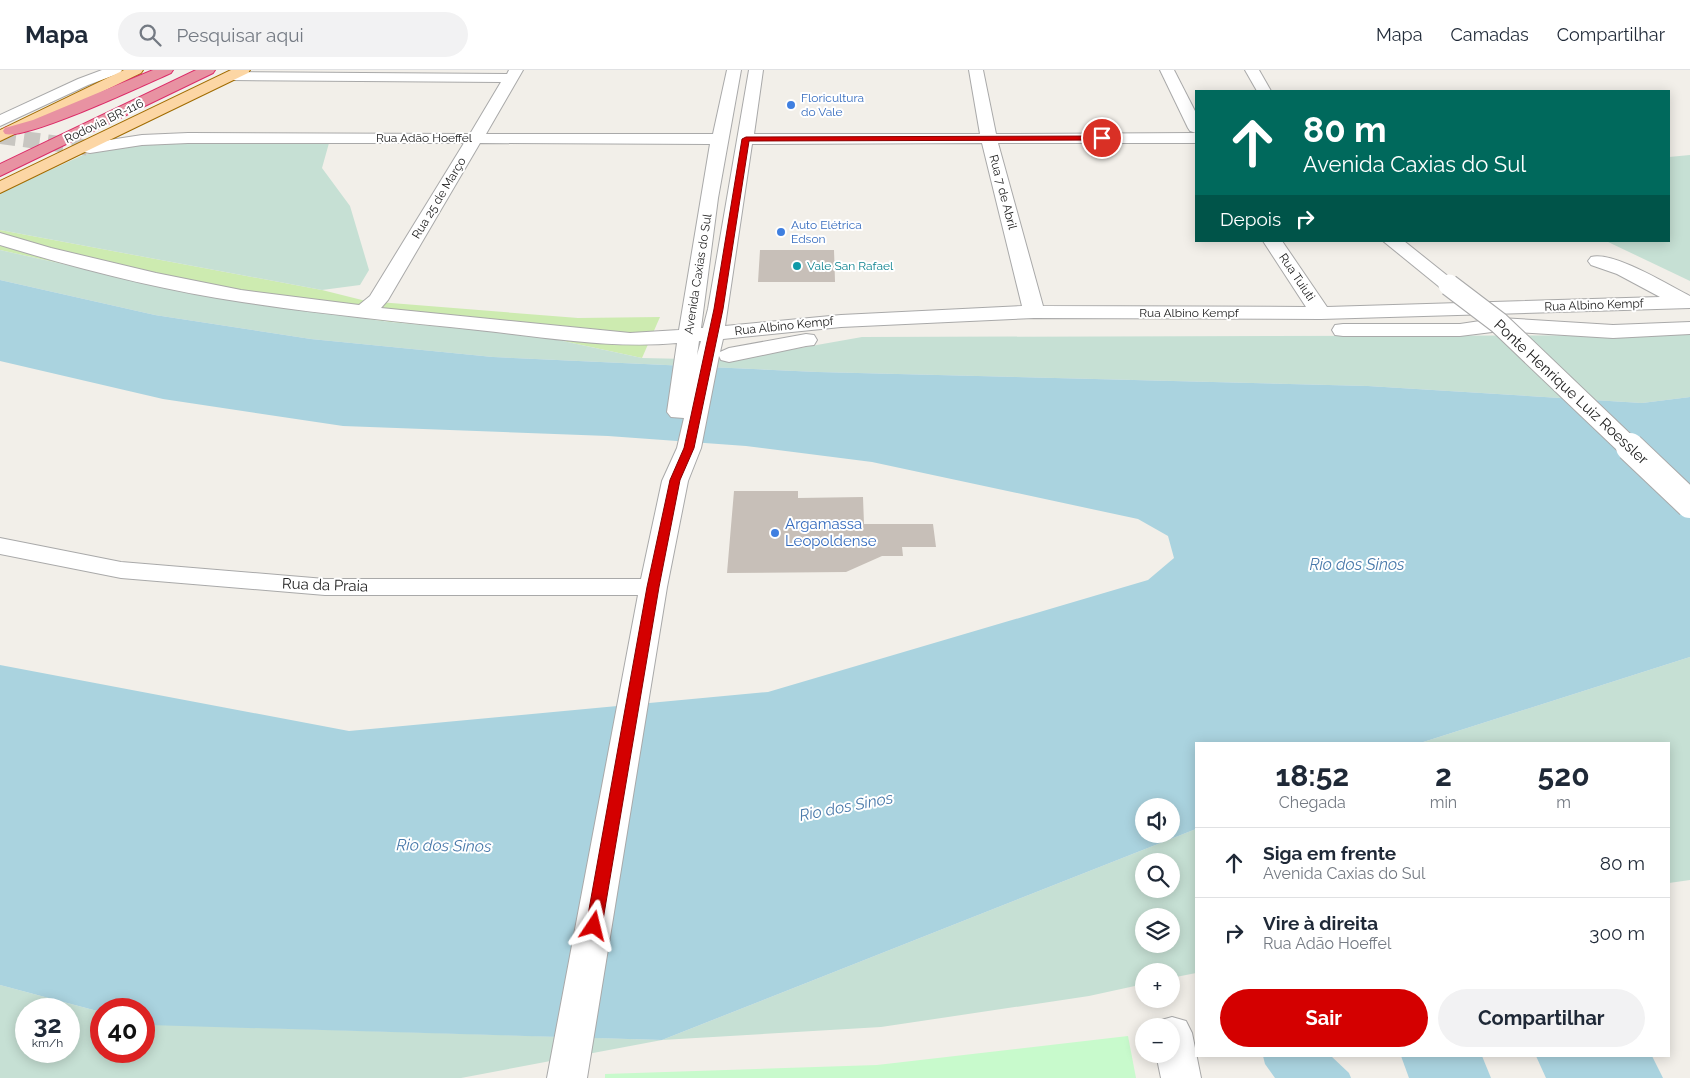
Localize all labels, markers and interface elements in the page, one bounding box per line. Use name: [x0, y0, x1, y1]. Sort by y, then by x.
search box: [118, 12, 468, 57]
text: Mapa: [25, 20, 88, 49]
icon: search: [136, 21, 164, 49]
text: Pesquisar aqui: [176, 24, 304, 46]
text: Mapa: [1376, 24, 1422, 45]
text: Camadas: [1450, 24, 1529, 45]
text: Compartilhar: [1557, 24, 1665, 45]
place label: Floricultura do Vale: [801, 91, 864, 119]
street label: Rodovia BR-116: [62, 96, 146, 146]
marker: Floricultura do Vale: [785, 99, 797, 111]
text: 80 m: [1303, 109, 1387, 150]
icon: ahead: [1220, 110, 1285, 175]
pin: [1081, 117, 1123, 159]
icon: arrive: [1088, 124, 1116, 152]
street label: Rua Adão Hoeffel: [376, 131, 473, 145]
text: Avenida Caxias do Sul: [1303, 151, 1526, 177]
street label: Rua 7 de Abril: [986, 153, 1020, 232]
street label: Rua 25 de Março: [409, 155, 469, 241]
icon: right: [1291, 205, 1319, 233]
text: Depois: [1220, 208, 1281, 230]
street label: Avenida Caxias do Sul: [682, 212, 715, 335]
place label: Auto Elétrica Edson: [791, 218, 862, 246]
marker: Auto Elétrica Edson: [775, 226, 787, 238]
street label: Rua Tuiuti: [1276, 251, 1318, 303]
place label: Vale San Rafael: [807, 259, 894, 273]
marker: Vale San Rafael: [791, 260, 803, 272]
street label: Rua Albino Kempf: [1544, 296, 1645, 314]
street label: Rua Albino Kempf: [1139, 306, 1240, 320]
street label: Rua Albino Kempf: [734, 314, 835, 338]
street label: Ponte Henrique Luiz Roessler: [1490, 316, 1652, 469]
place label: Argamassa Leopoldense: [785, 515, 877, 550]
marker: Argamassa Leopoldense: [769, 527, 781, 539]
water label: Rio dos Sinos: [1309, 555, 1405, 574]
street label: Rua da Praia: [282, 575, 368, 595]
text: 18:52: [1275, 758, 1349, 793]
text: 2: [1435, 758, 1452, 793]
text: 520: [1538, 758, 1590, 793]
water label: Rio dos Sinos: [798, 788, 895, 825]
text: Chegada: [1279, 793, 1346, 812]
text: min: [1430, 793, 1457, 812]
text: m: [1556, 793, 1571, 812]
map controls: [1135, 798, 1180, 1063]
button: sound: [1135, 798, 1180, 843]
water label: Rio dos Sinos: [396, 835, 492, 856]
text: Siga em frente: [1263, 842, 1396, 864]
icon: ahead: [1220, 849, 1248, 877]
text: 80 m: [1600, 852, 1645, 874]
button: search: [1135, 853, 1180, 898]
text: Avenida Caxias do Sul: [1263, 864, 1425, 883]
position arrow: [567, 899, 619, 951]
button: layers: [1135, 908, 1180, 953]
text: Vire à direita: [1263, 912, 1378, 934]
icon: right: [1220, 919, 1248, 947]
text: 300 m: [1589, 922, 1645, 944]
text: Rua Adão Hoeffel: [1263, 934, 1391, 953]
button: +: [1135, 963, 1180, 1008]
button: Sair: [1220, 989, 1428, 1047]
button: Compartilhar: [1438, 989, 1645, 1047]
speed limit sign: 40: [90, 998, 155, 1063]
text: 32: [33, 1009, 62, 1039]
button: −: [1135, 1018, 1180, 1063]
text: km/h: [32, 1036, 63, 1050]

